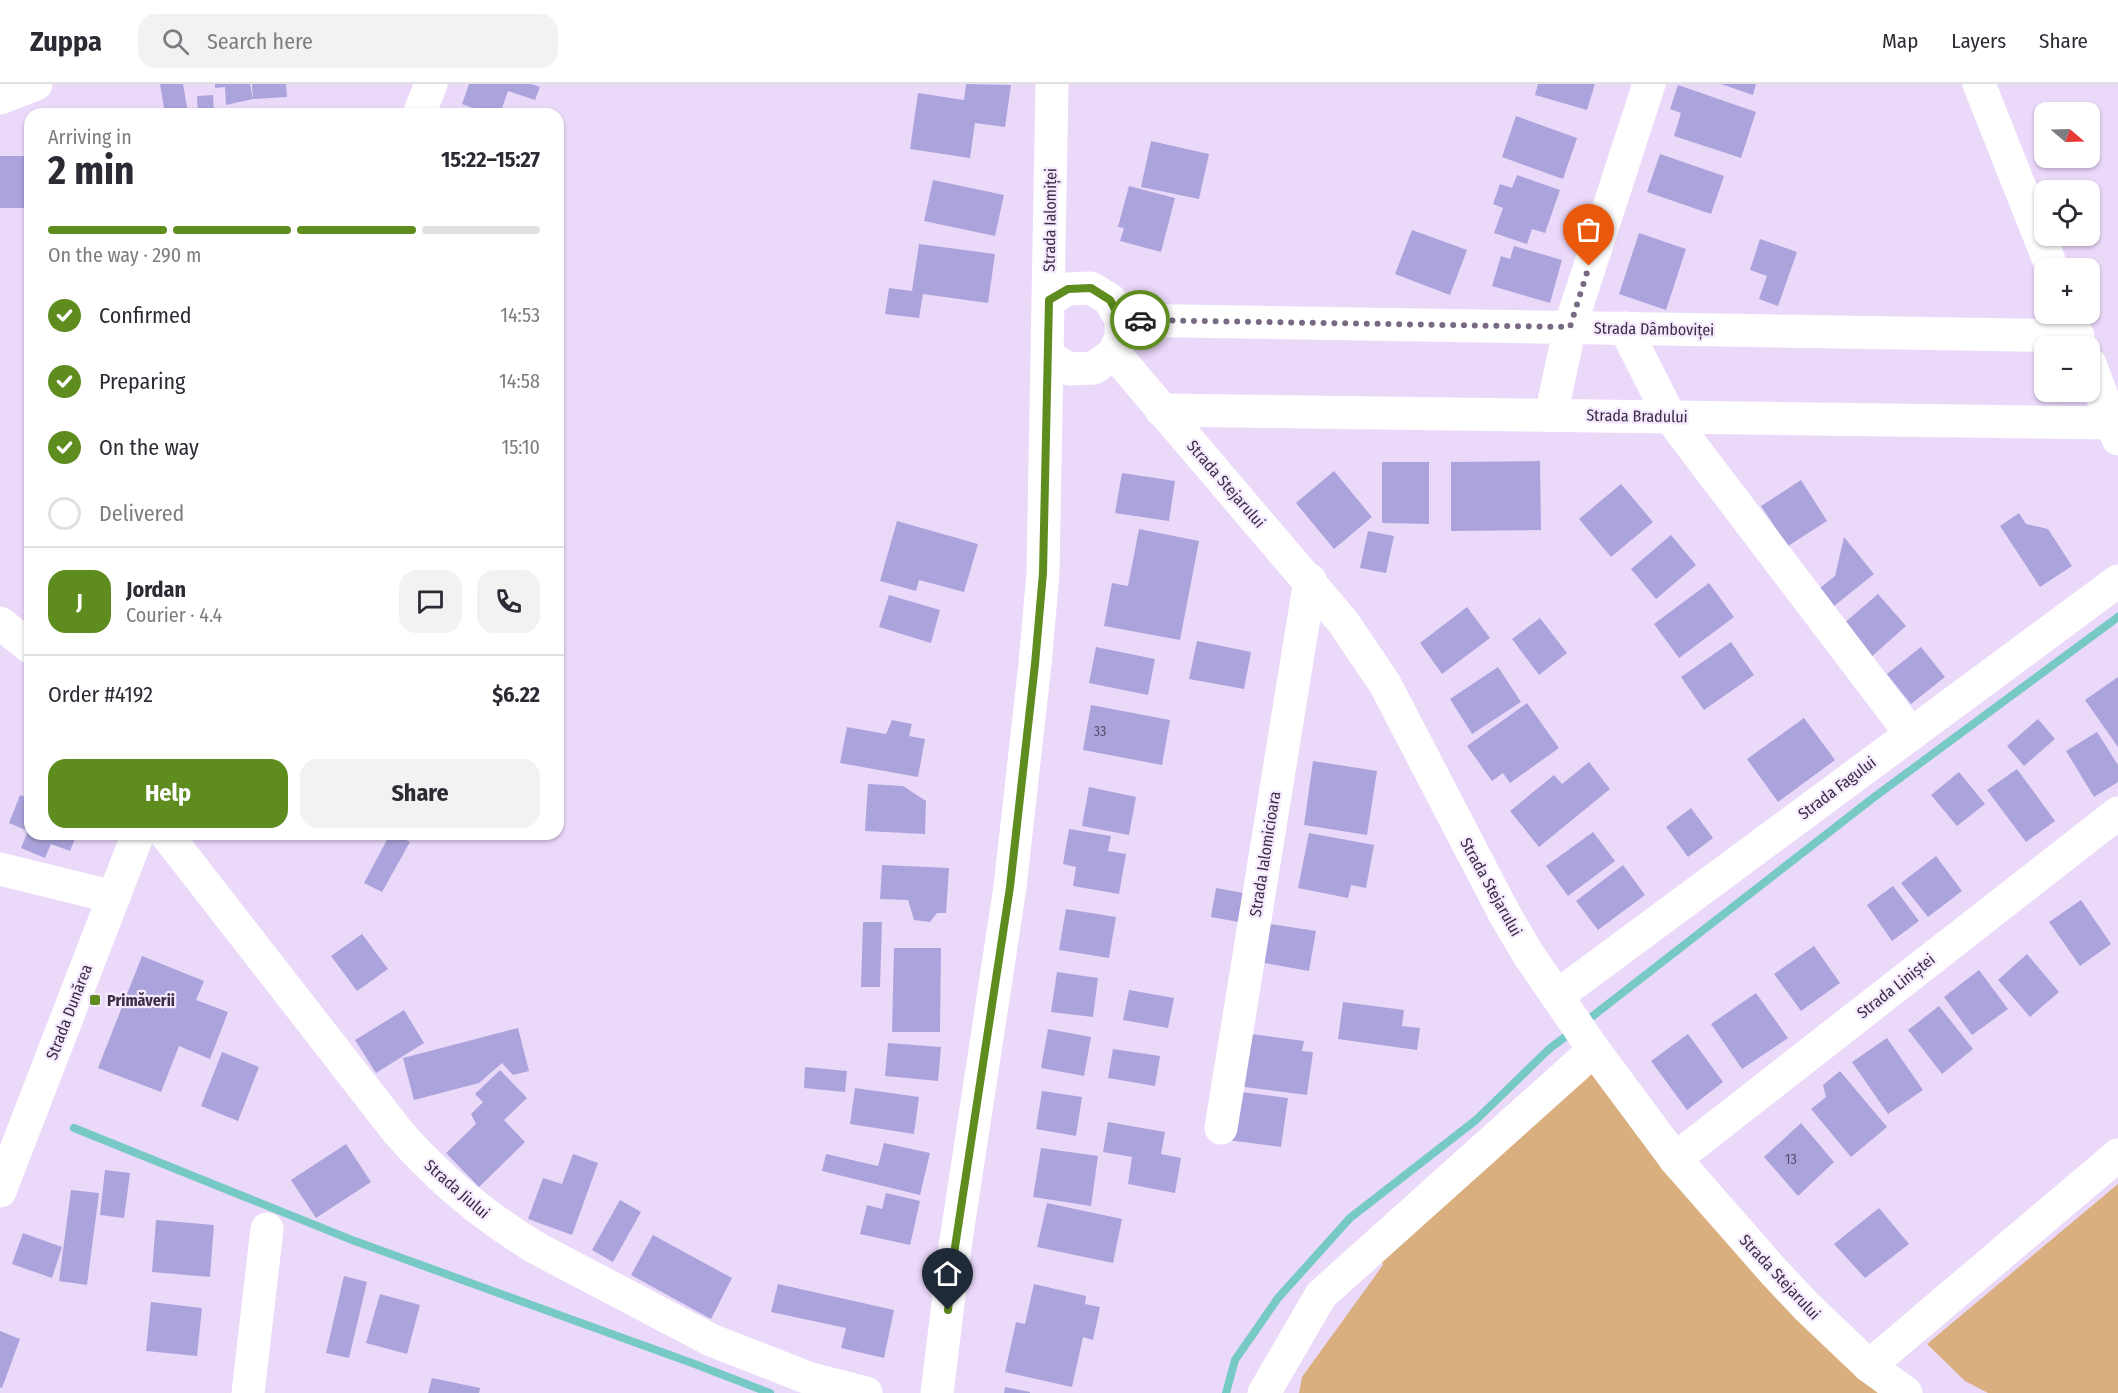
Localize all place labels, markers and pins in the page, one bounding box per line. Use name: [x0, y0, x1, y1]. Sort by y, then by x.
pin: [1563, 204, 1614, 266]
place label: Primăverii: [107, 991, 175, 1010]
marker: Primăverii: [88, 993, 102, 1007]
pin: [922, 1248, 973, 1310]

